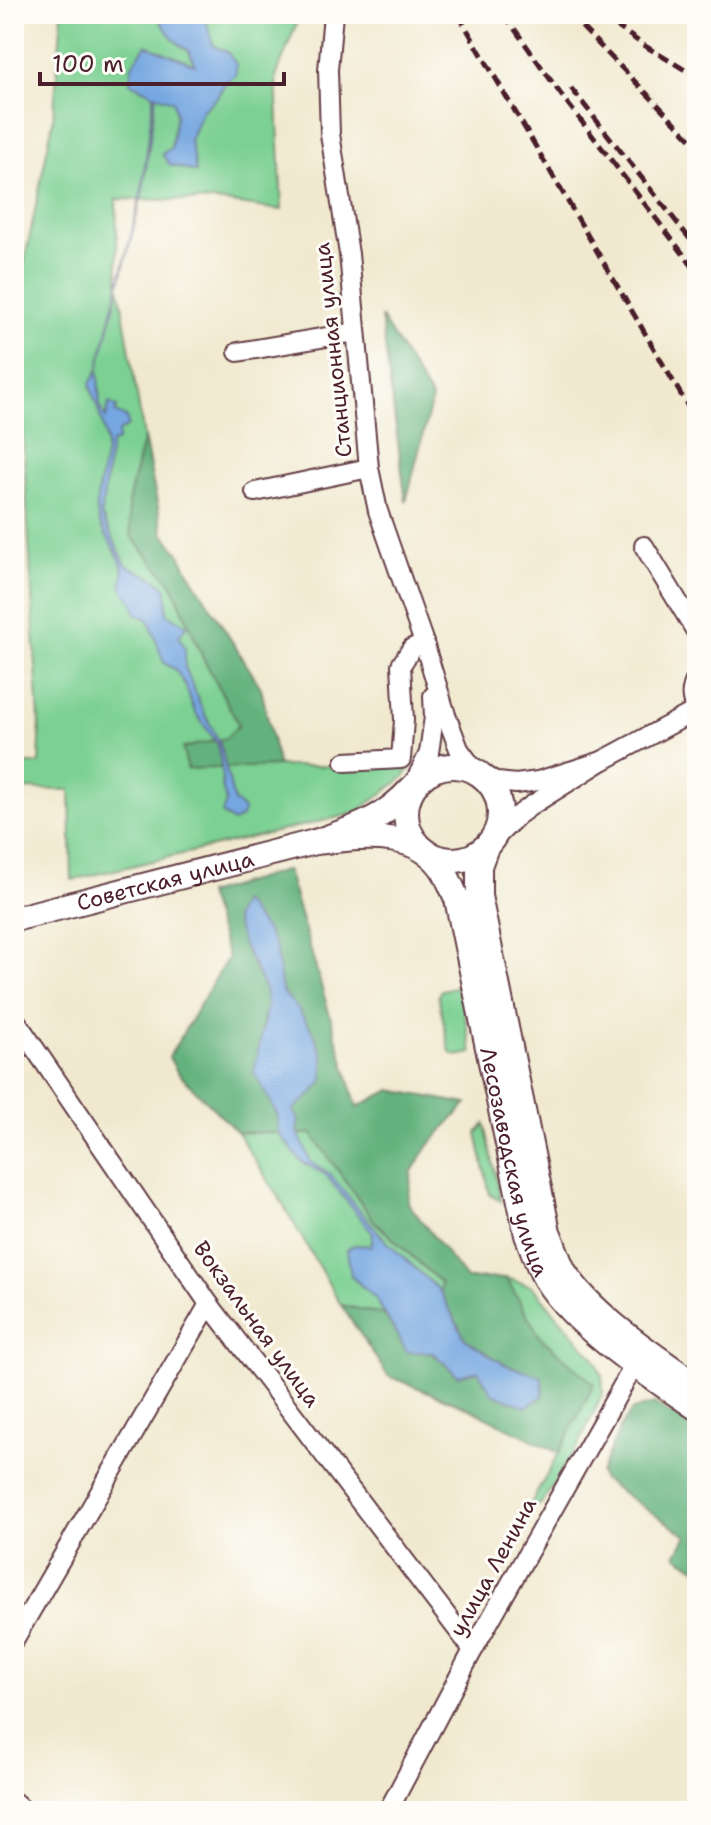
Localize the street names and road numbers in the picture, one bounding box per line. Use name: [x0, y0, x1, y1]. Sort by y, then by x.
street label: Станционная улица: [307, 241, 359, 459]
street label: Советская улица: [73, 844, 257, 917]
street label: Лесозаводская улица: [474, 1044, 556, 1281]
street label: Вокзальная улица: [187, 1235, 327, 1413]
street label: улица Ленина: [443, 1492, 543, 1642]

